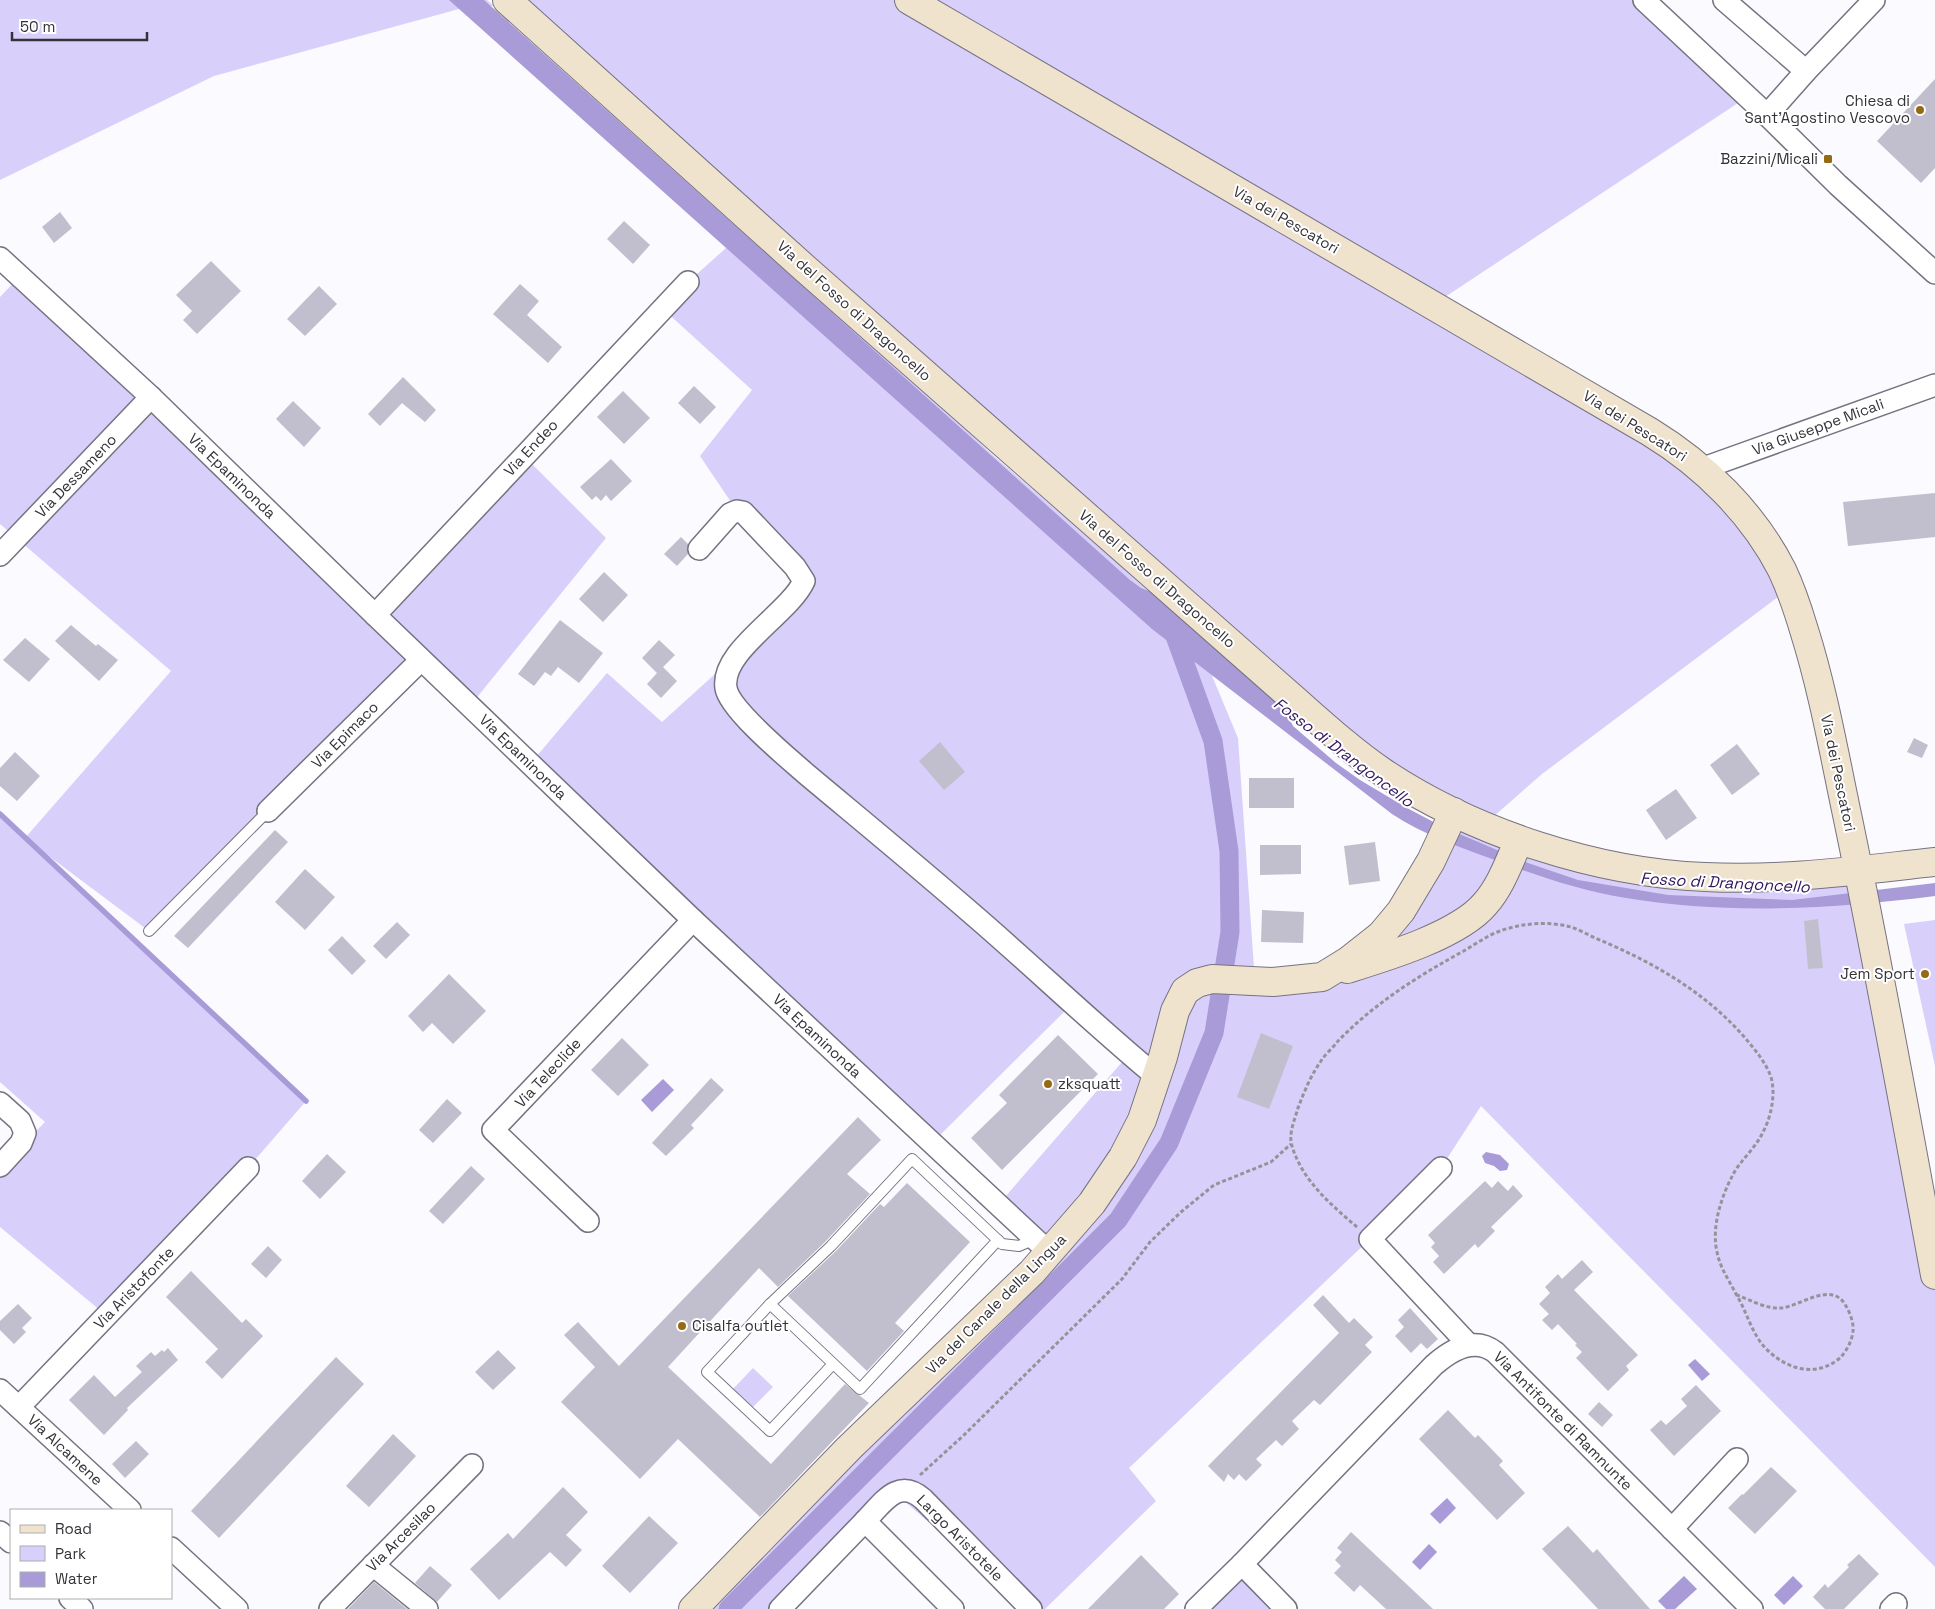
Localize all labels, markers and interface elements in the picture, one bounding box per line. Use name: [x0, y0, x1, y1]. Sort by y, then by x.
scale bar: [12, 10, 148, 42]
text: 50 m: [20, 17, 55, 36]
place label: Chiesa di Sant'Agostino Vescovo: [1745, 91, 1910, 127]
marker: Chiesa di Sant'Agostino Vescovo: [1914, 104, 1926, 116]
place label: Bazzini/Micali: [1720, 149, 1818, 168]
marker: Bazzini/Micali: [1822, 153, 1834, 165]
street label: Via dei Pescatori: [1230, 181, 1343, 258]
street label: Via del Fosso di Dragoncello: [773, 236, 935, 385]
street label: Via dei Pescatori: [1580, 386, 1691, 465]
street label: Via Giuseppe Micali: [1749, 394, 1886, 459]
street label: Via Endeo: [500, 415, 562, 480]
street label: Via Epaminonda: [184, 429, 280, 523]
street label: Via Dessameno: [31, 430, 120, 521]
street label: Via del Fosso di Dragoncello: [1075, 505, 1240, 652]
water label: Fosso di Drangoncello: [1270, 693, 1419, 813]
street label: Via Epimaco: [307, 697, 382, 772]
street label: Via Epaminonda: [475, 710, 571, 804]
street label: Via dei Pescatori: [1817, 713, 1860, 833]
water label: Fosso di Drangoncello: [1640, 868, 1811, 897]
place label: Jem Sport: [1840, 964, 1915, 983]
marker: Jem Sport: [1919, 968, 1931, 980]
street label: Via Epaminonda: [769, 990, 866, 1082]
street label: Via Teleclide: [510, 1034, 585, 1112]
place label: zksquatt: [1058, 1074, 1121, 1093]
marker: zksquatt: [1042, 1078, 1054, 1090]
street label: Via del Canale della Lingua: [921, 1229, 1070, 1378]
street label: Via Aristofonte: [90, 1242, 178, 1333]
place label: Cisalfa outlet: [692, 1316, 789, 1335]
marker: Cisalfa outlet: [676, 1320, 688, 1332]
street label: Via Antifonte di Ramnunte: [1490, 1347, 1637, 1494]
street label: Via Alcamene: [24, 1410, 107, 1489]
street label: Largo Aristotele: [913, 1490, 1008, 1585]
street label: Via Arcesilao: [362, 1498, 439, 1575]
legend: [10, 1509, 172, 1599]
text: Road: [55, 1519, 92, 1538]
text: Park: [55, 1544, 86, 1563]
text: Water: [55, 1569, 98, 1588]

